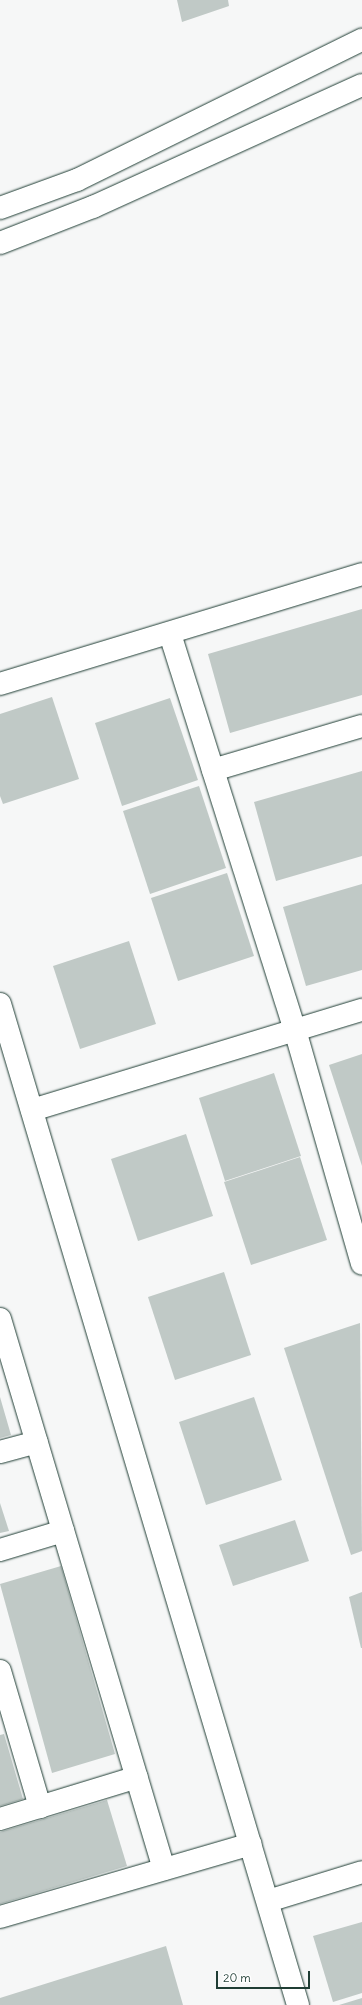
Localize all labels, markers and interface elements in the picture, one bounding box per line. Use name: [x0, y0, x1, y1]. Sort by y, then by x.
scale bar: [218, 1963, 312, 1989]
text: 20 m: [223, 1970, 251, 1985]

